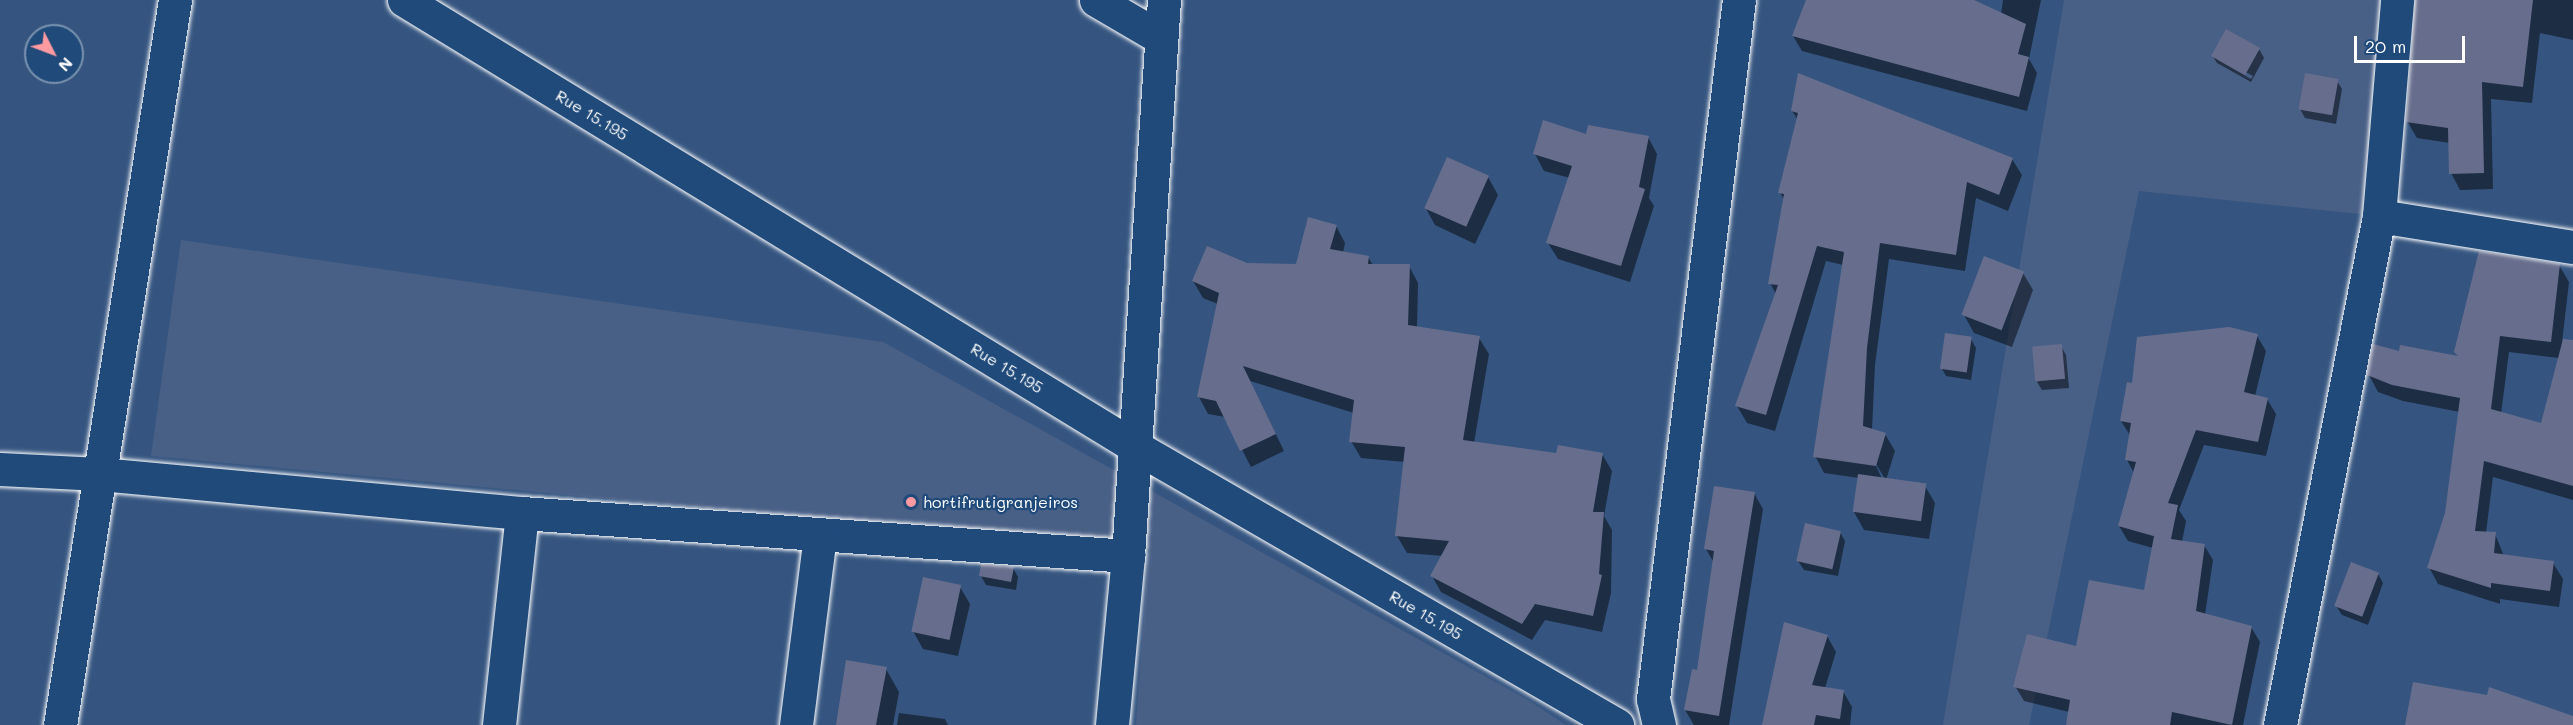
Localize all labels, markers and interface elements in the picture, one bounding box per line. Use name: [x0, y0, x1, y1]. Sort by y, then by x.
north arrow: [24, 24, 84, 84]
scale bar: [2357, 24, 2468, 62]
text: 20 m: [2365, 34, 2406, 58]
text: N: [54, 53, 78, 77]
street label: Rue 15.195: [552, 86, 632, 144]
street label: Rue 15.195: [967, 339, 1047, 397]
place label: hortifrutigranjeiros: [923, 492, 1078, 512]
marker: hortifrutigranjeiros: [904, 495, 918, 509]
street label: Rue 15.195: [1386, 586, 1466, 644]

